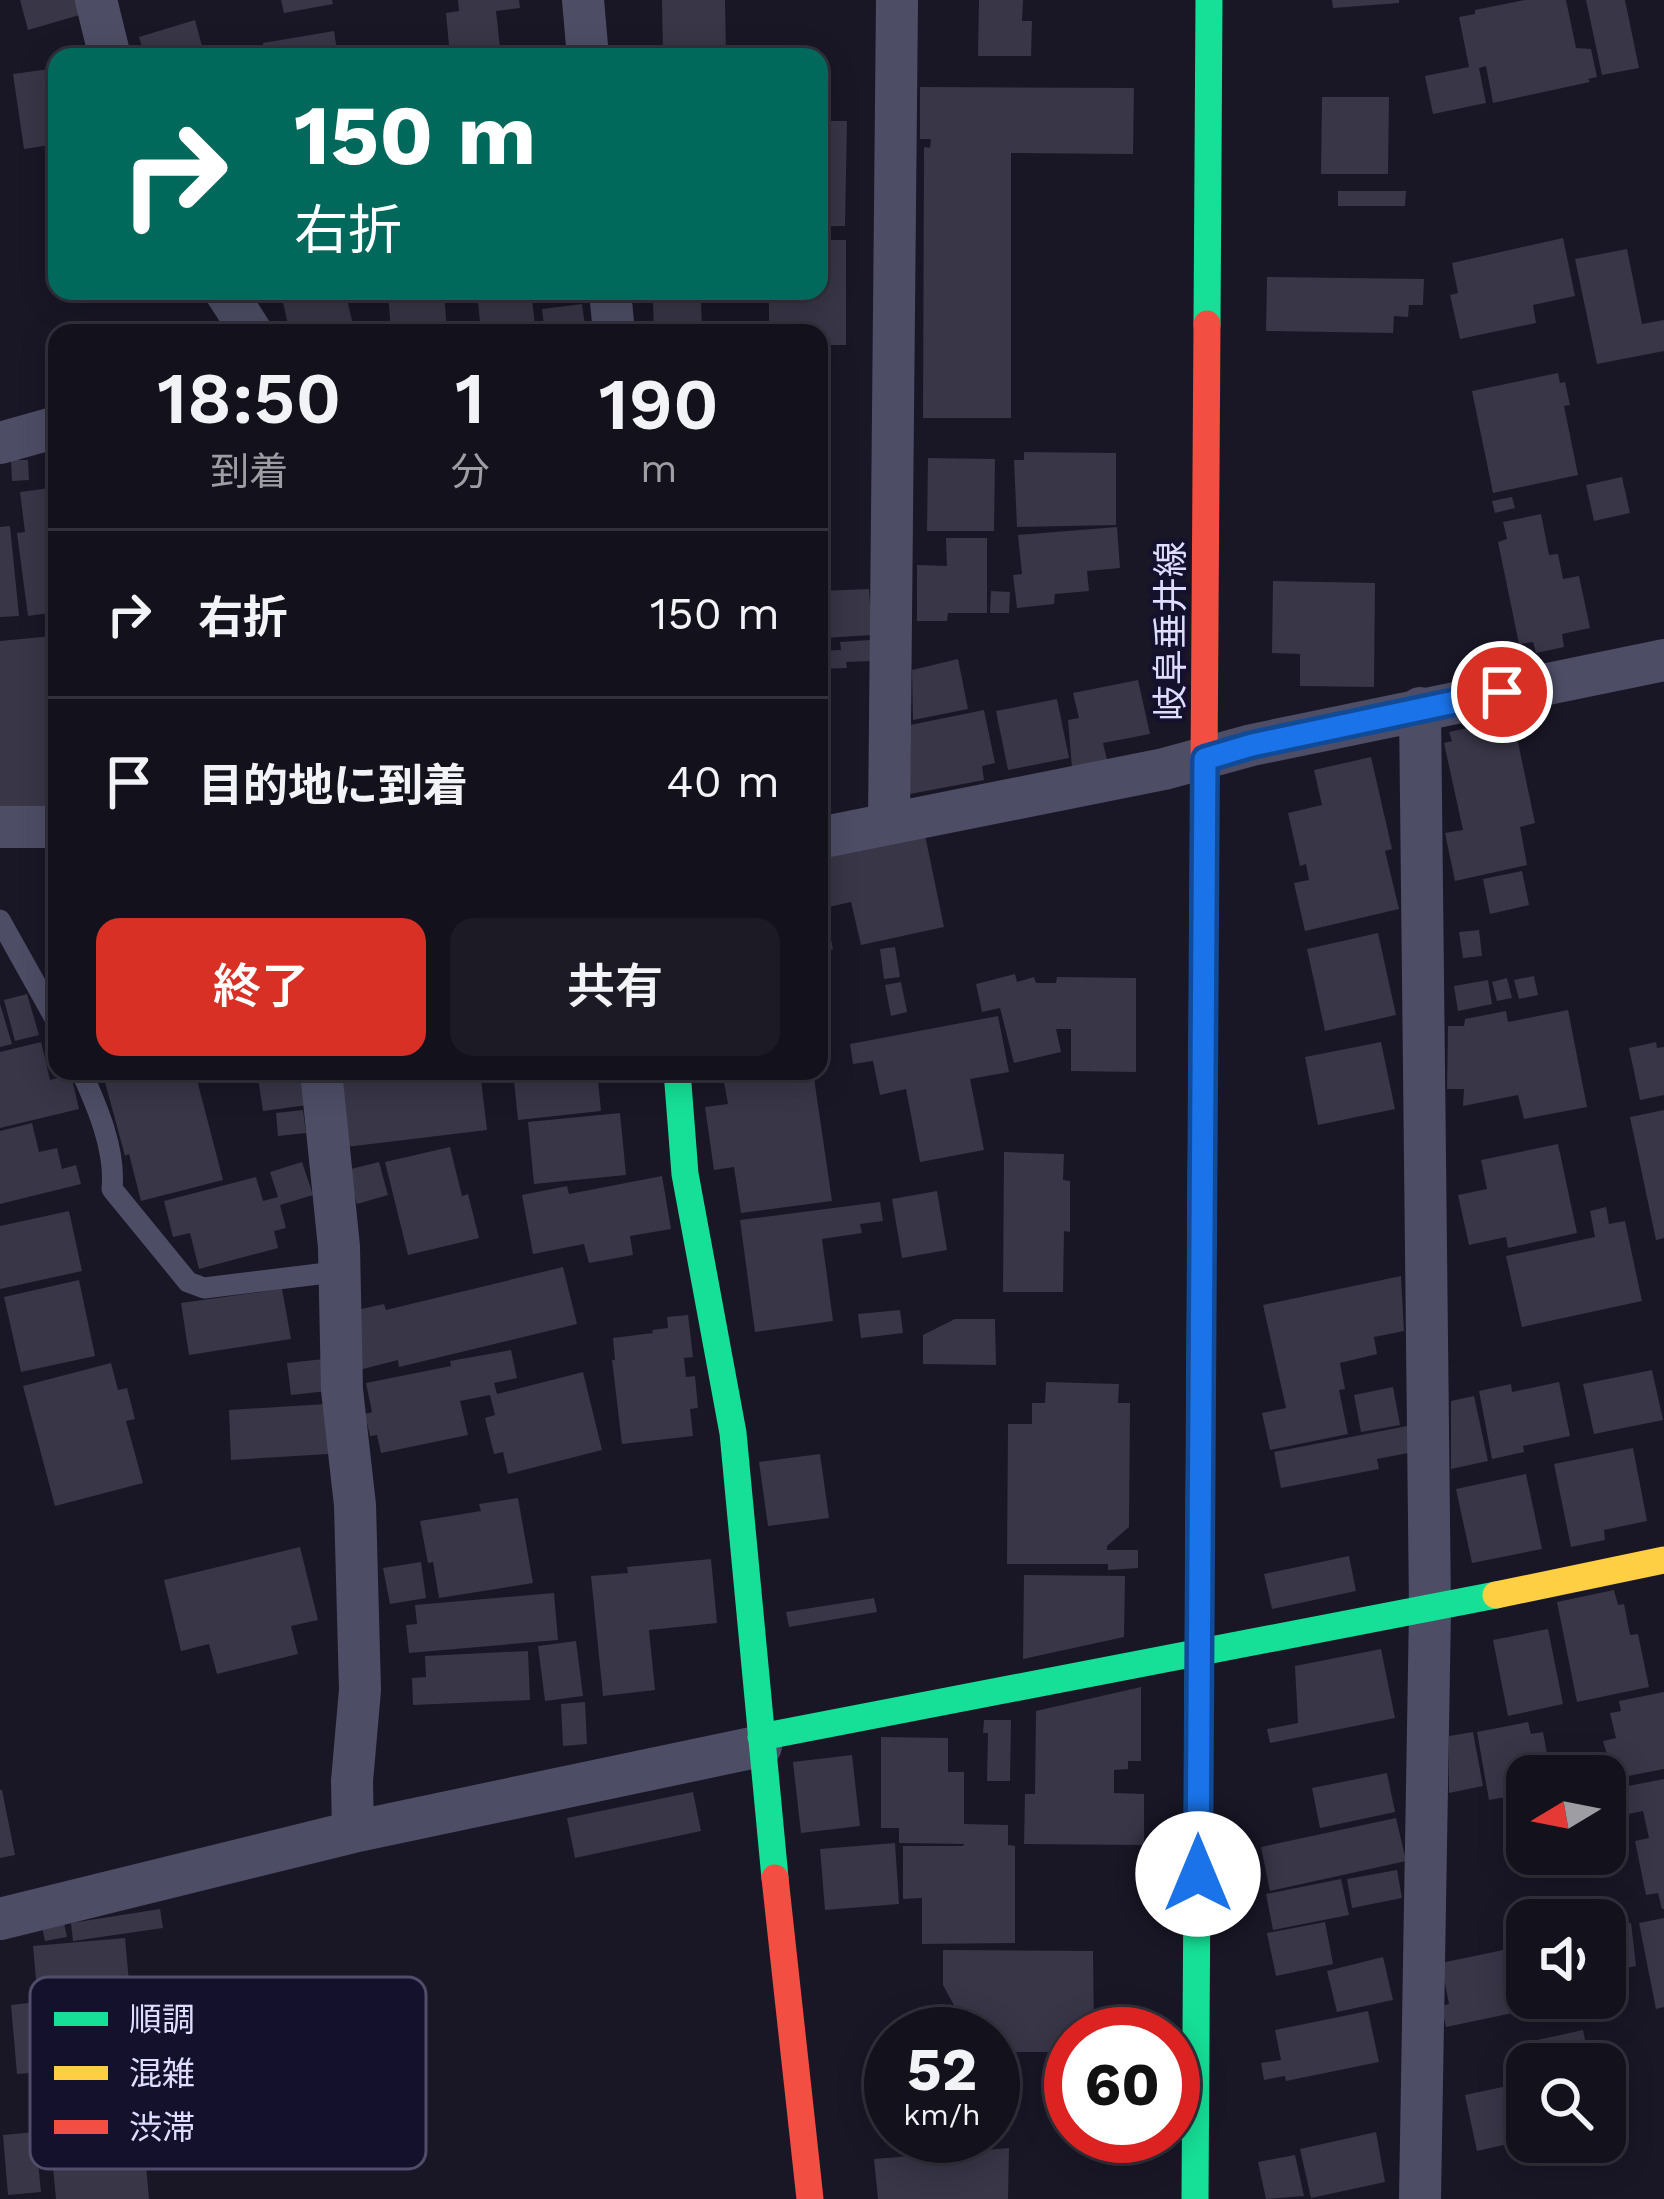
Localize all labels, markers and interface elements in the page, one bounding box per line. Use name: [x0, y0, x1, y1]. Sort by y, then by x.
text: 150 m: [294, 86, 536, 184]
icon: right: [96, 96, 252, 252]
text: 右折: [294, 199, 402, 262]
text: 18:50: [157, 356, 341, 440]
text: 1: [455, 356, 485, 440]
text: 190: [599, 362, 719, 446]
text: m: [640, 446, 677, 491]
text: 到着: [210, 449, 288, 494]
text: 分: [450, 449, 489, 494]
street label: 岐阜垂井線: [1150, 541, 1192, 721]
icon: right: [96, 581, 162, 647]
text: 150 m: [650, 587, 780, 640]
text: 右折: [198, 591, 288, 644]
pin: [1451, 641, 1553, 743]
icon: arrive: [1469, 659, 1535, 725]
icon: arrive: [96, 749, 162, 815]
text: 40 m: [666, 755, 780, 808]
text: 目的地に到着: [198, 759, 468, 812]
button: 終了: [96, 918, 426, 1056]
button: 共有: [450, 918, 780, 1056]
north arrow: [1506, 1755, 1626, 1875]
map controls: [1506, 1755, 1626, 2163]
position arrow: [1135, 1811, 1261, 1937]
button: sound: [1506, 1899, 1626, 2019]
legend: [30, 1977, 426, 2169]
text: 順調: [129, 2000, 195, 2039]
speed limit sign: 60: [1044, 2007, 1200, 2163]
text: 52: [907, 2034, 977, 2105]
button: search: [1506, 2043, 1626, 2163]
text: 混雑: [129, 2054, 195, 2093]
text: km/h: [903, 2097, 981, 2132]
text: 渋滞: [129, 2108, 195, 2147]

